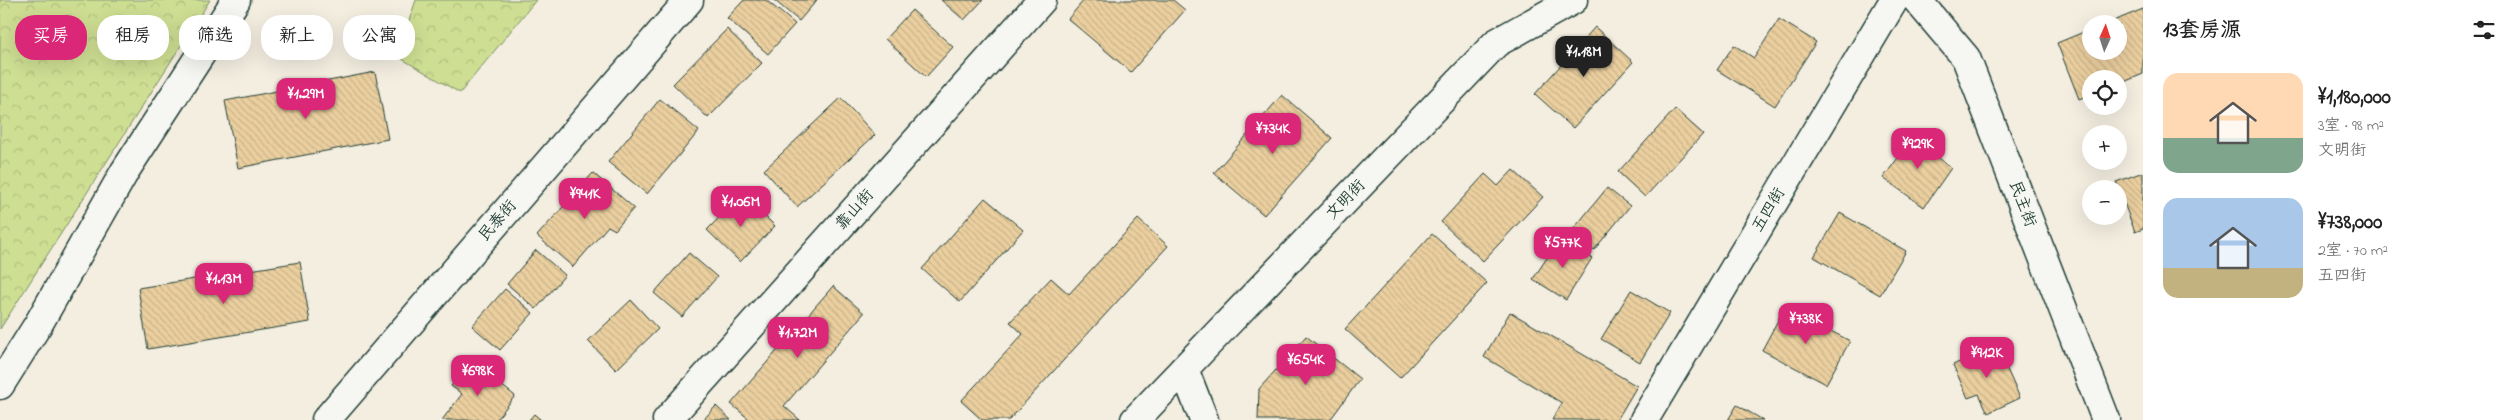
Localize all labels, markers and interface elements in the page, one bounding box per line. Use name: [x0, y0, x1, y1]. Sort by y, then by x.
chip: 买房: [15, 15, 87, 60]
chip: 租房: [97, 15, 169, 60]
chip: 筛选: [179, 15, 251, 60]
chip: 新上: [261, 15, 333, 60]
chip: 公寓: [343, 15, 415, 60]
north arrow: [2082, 15, 2128, 60]
map controls: [2082, 15, 2127, 225]
text: 13套房源: [2163, 16, 2241, 46]
icon: filters: [2470, 16, 2498, 44]
pin: ¥1.18M: [1543, 36, 1625, 78]
text: ¥1.18M: [1566, 40, 1602, 64]
button: locate: [2082, 70, 2127, 115]
pin: ¥1.29M: [265, 78, 347, 120]
text: ¥1.29M: [287, 82, 325, 106]
text: ¥1,180,000: [2318, 83, 2391, 113]
icon: home: [2203, 93, 2263, 153]
pin: ¥734K: [1238, 112, 1308, 155]
text: 3室 · 98 m²: [2318, 114, 2384, 138]
text: ¥734K: [1256, 117, 1290, 141]
button: +: [2082, 125, 2127, 170]
pin: ¥929K: [1883, 128, 1953, 170]
text: ¥929K: [1902, 132, 1934, 156]
text: 文明街: [2318, 139, 2366, 163]
street label: 文明街: [1321, 174, 1371, 226]
street label: 民主街: [2002, 177, 2042, 231]
pin: ¥941K: [550, 178, 620, 220]
button: −: [2082, 180, 2127, 225]
text: ¥941K: [570, 182, 600, 206]
street label: 五四街: [1746, 183, 1792, 237]
street label: 靠山街: [830, 184, 880, 236]
pin: ¥1.06M: [700, 186, 782, 228]
text: ¥1.06M: [722, 190, 760, 214]
street label: 民泰街: [473, 195, 523, 247]
text: ¥738,000: [2318, 208, 2382, 238]
icon: home: [2203, 218, 2263, 278]
pin: ¥577K: [1528, 226, 1598, 269]
text: ¥577K: [1545, 231, 1581, 255]
text: 2室 · 70 m²: [2318, 239, 2388, 263]
pin: ¥1.13M: [183, 262, 265, 305]
text: 五四街: [2318, 264, 2366, 288]
text: ¥1.13M: [206, 267, 242, 291]
pin: ¥738K: [1771, 302, 1841, 345]
text: ¥738K: [1789, 307, 1823, 331]
pin: ¥1.72M: [757, 316, 839, 359]
text: ¥1.72M: [779, 321, 817, 345]
pin: ¥912K: [1952, 336, 2022, 379]
text: ¥912K: [1971, 341, 2003, 365]
pin: ¥654K: [1271, 344, 1341, 386]
text: ¥654K: [1288, 348, 1324, 372]
pin: ¥698K: [443, 354, 513, 397]
text: ¥698K: [462, 359, 494, 383]

